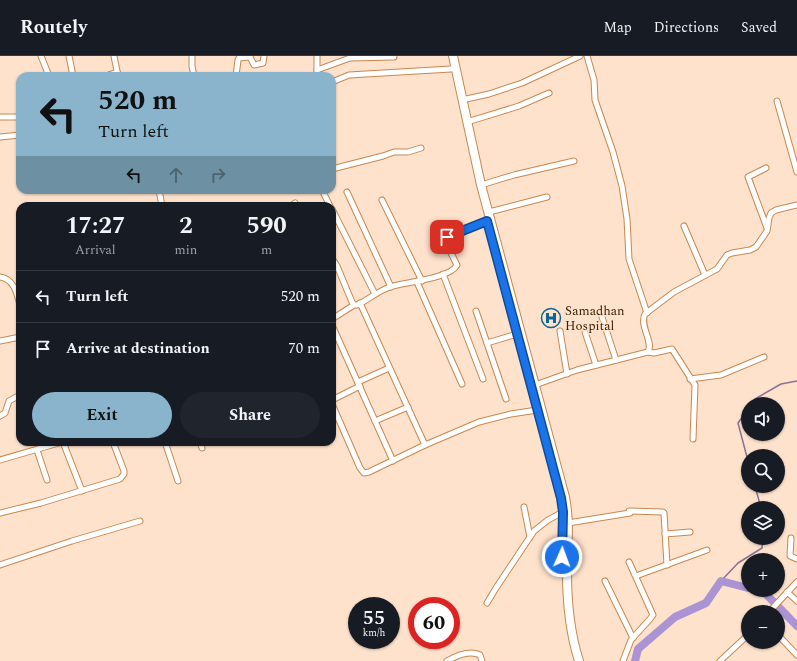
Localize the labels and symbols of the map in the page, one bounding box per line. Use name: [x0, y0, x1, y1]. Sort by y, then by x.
pin: [430, 220, 464, 254]
place label: Samadhan Hospital: [565, 301, 625, 336]
hospital icon: Samadhan Hospital: [540, 307, 562, 329]
position arrow: [541, 536, 583, 578]
speed limit sign: 60: [408, 597, 460, 649]

